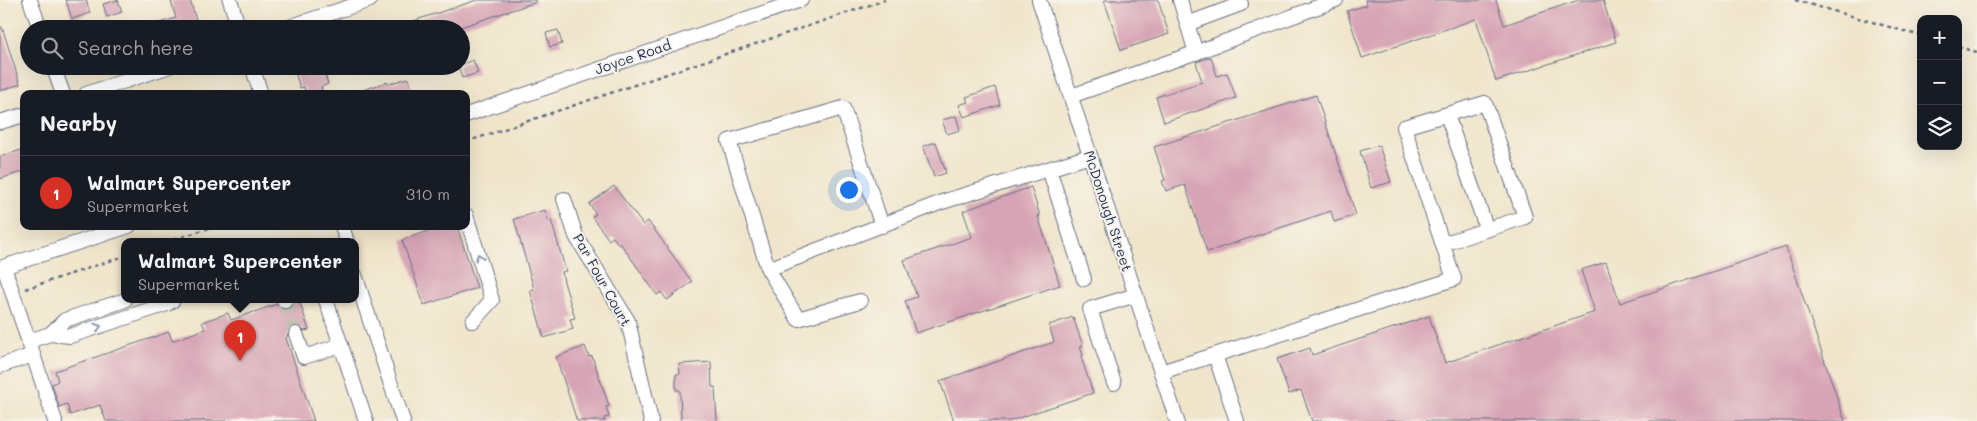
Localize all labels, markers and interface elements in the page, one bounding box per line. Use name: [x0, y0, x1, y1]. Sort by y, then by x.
map controls: [1917, 15, 1962, 150]
button: +: [1917, 15, 1962, 60]
search box: [20, 20, 470, 75]
icon: search: [38, 34, 66, 62]
text: Search here: [78, 35, 194, 60]
street label: Joyce Road: [592, 35, 674, 78]
button: −: [1917, 60, 1962, 105]
button: layers: [1917, 105, 1962, 150]
text: Nearby: [40, 109, 117, 136]
street label: McDonough Street: [1080, 148, 1137, 274]
text: Walmart Supercenter: [87, 170, 291, 195]
your location: [836, 177, 862, 203]
text: 1: [52, 183, 60, 204]
text: 310 m: [406, 183, 450, 204]
text: Supermarket: [87, 195, 189, 216]
street label: Par Four Court: [569, 230, 636, 330]
popup: [121, 238, 359, 303]
text: Walmart Supercenter: [138, 248, 342, 273]
one-way arrow: [475, 254, 485, 262]
text: Supermarket: [138, 273, 240, 294]
pin: 1: [224, 320, 256, 361]
one-way arrow: [93, 323, 101, 333]

